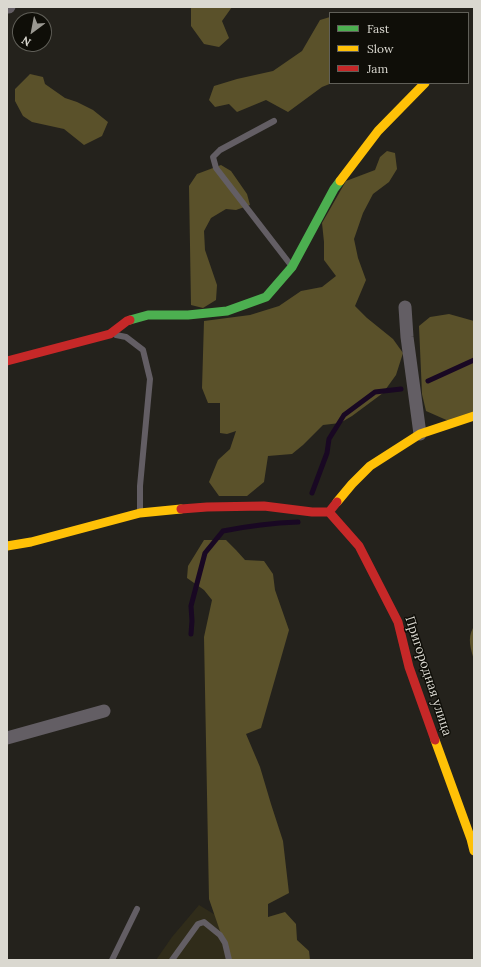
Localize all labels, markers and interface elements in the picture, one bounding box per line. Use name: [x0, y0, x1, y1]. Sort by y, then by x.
north arrow: [12, 12, 52, 52]
legend: [329, 12, 469, 84]
text: Fast: [367, 21, 390, 36]
text: N: [19, 33, 33, 50]
text: Slow: [367, 41, 394, 56]
text: Jam: [367, 61, 388, 76]
street label: Пригородная улица: [401, 614, 455, 738]

